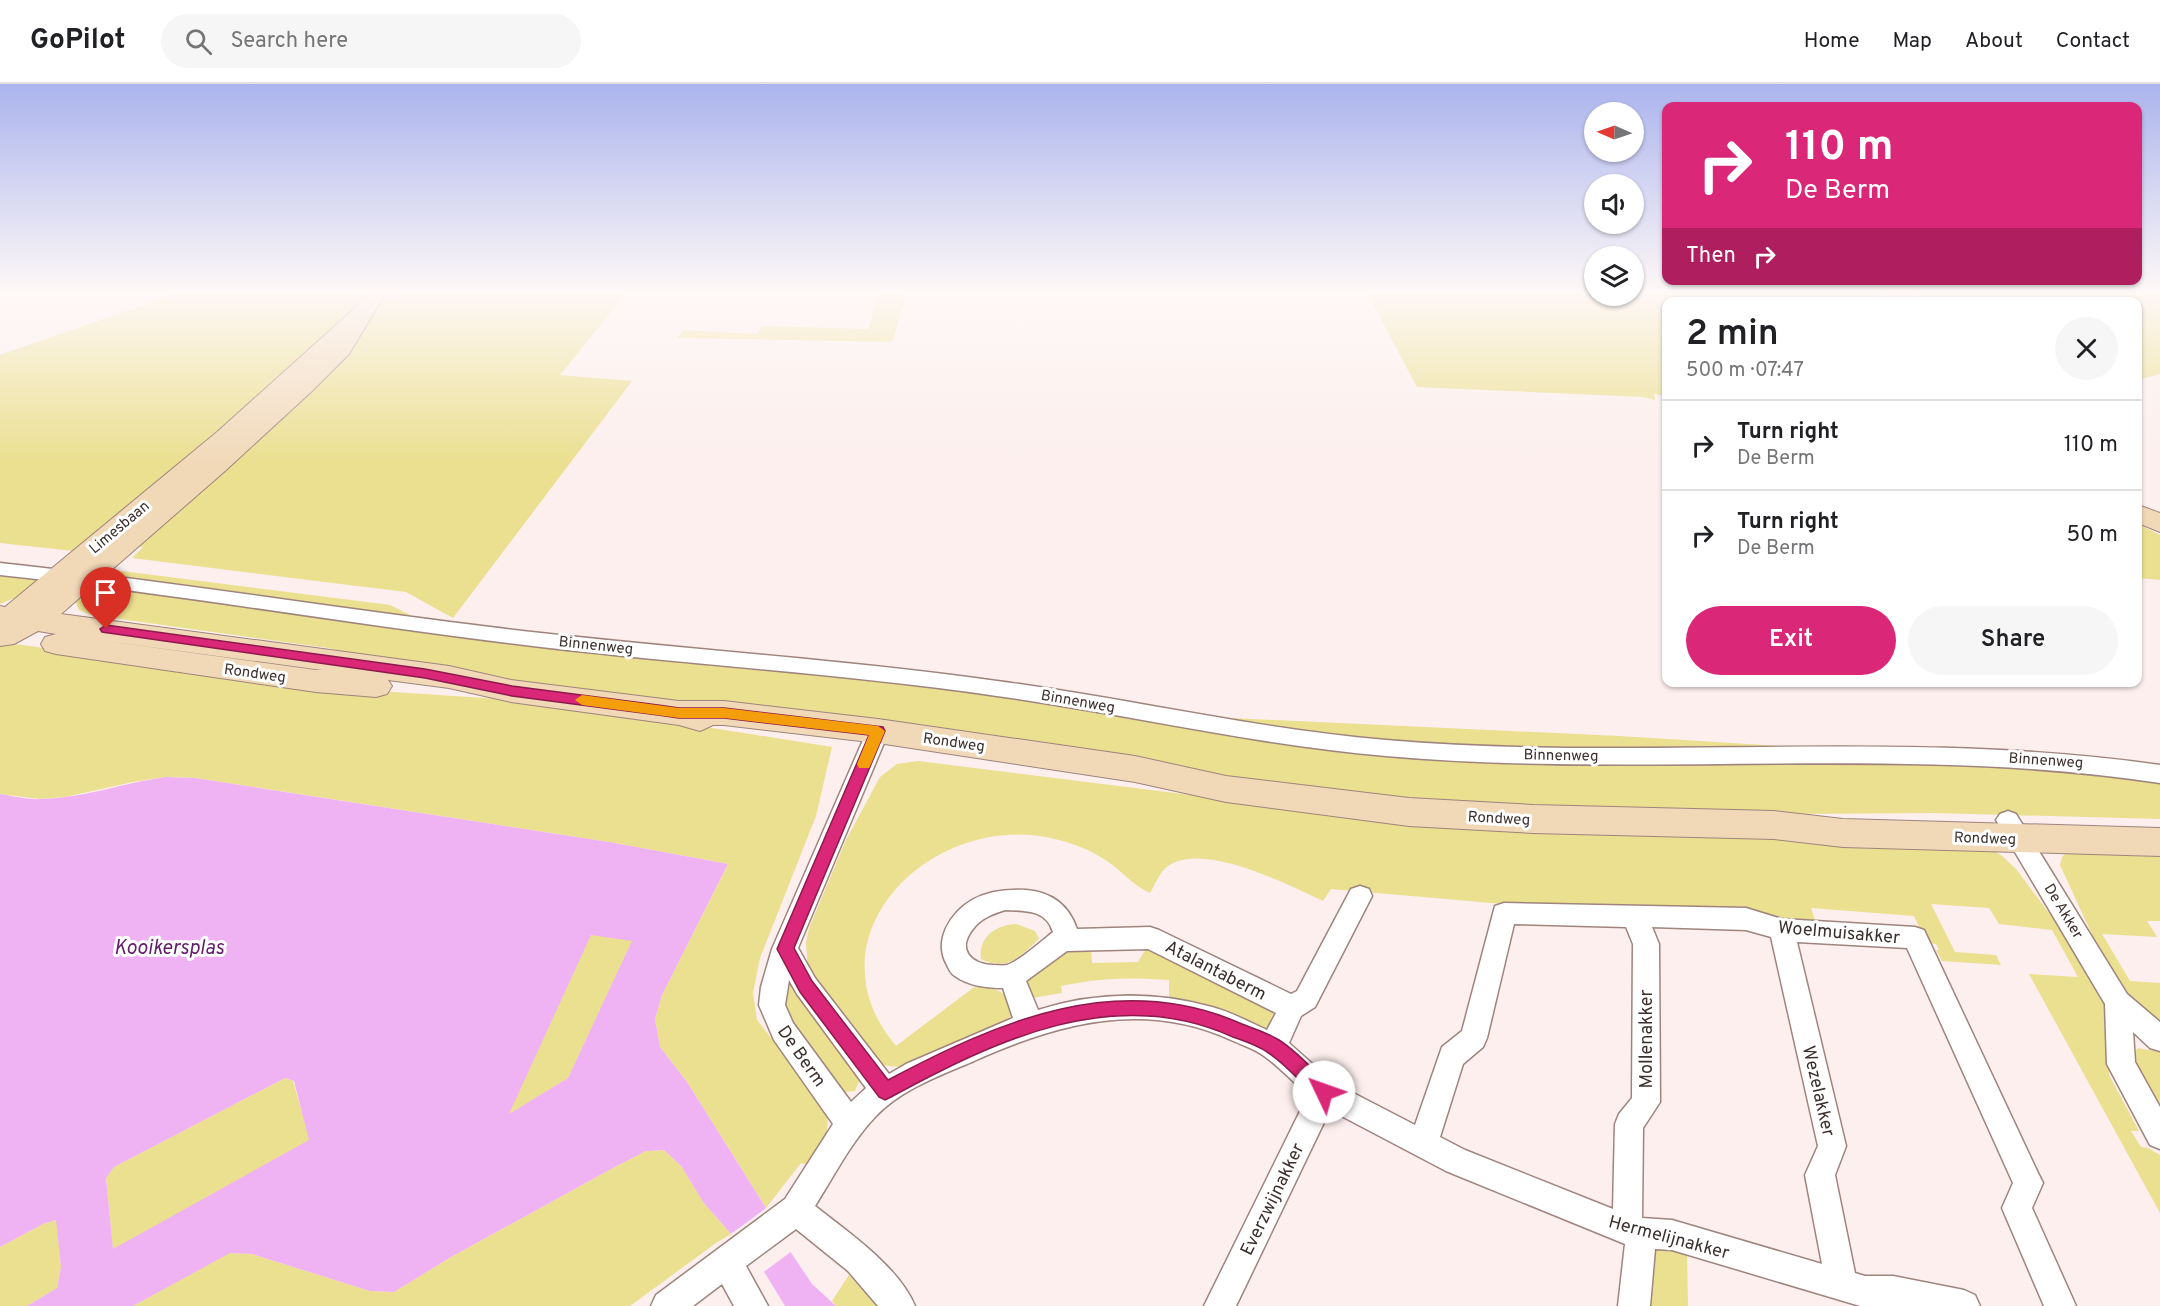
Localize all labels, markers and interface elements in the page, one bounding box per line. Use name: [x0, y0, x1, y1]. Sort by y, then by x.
search box: [161, 14, 581, 68]
text: GoPilot: [30, 23, 125, 59]
icon: search: [182, 25, 215, 58]
text: Search here: [230, 28, 348, 55]
text: Home: [1804, 28, 1860, 55]
text: Map: [1893, 28, 1932, 55]
text: About: [1965, 28, 2023, 55]
text: Contact: [2056, 28, 2130, 55]
north arrow: [1584, 102, 1644, 162]
map controls: [1584, 102, 1644, 306]
text: 110 m: [1785, 122, 1894, 175]
icon: right: [1686, 126, 1764, 204]
button: sound: [1584, 174, 1644, 234]
text: De Berm: [1785, 174, 1890, 208]
icon: right: [1748, 240, 1781, 273]
text: Then: [1686, 243, 1736, 270]
button: layers: [1584, 246, 1644, 306]
text: 2 min: [1686, 312, 1779, 358]
button: close: [2055, 317, 2118, 380]
text: 500 m · 07:47: [1686, 358, 1804, 384]
text: Turn right: [1737, 419, 1839, 446]
icon: right: [1686, 429, 1719, 462]
text: 110 m: [2064, 432, 2118, 459]
text: De Berm: [1737, 446, 1815, 472]
street label: Limesbaan: [86, 497, 154, 559]
text: Turn right: [1737, 509, 1839, 536]
icon: right: [1686, 519, 1719, 552]
text: 50 m: [2066, 522, 2118, 549]
text: De Berm: [1737, 536, 1815, 562]
pin: [80, 567, 131, 629]
icon: arrive: [89, 576, 122, 609]
button: Exit: [1686, 606, 1896, 675]
button: Share: [1908, 606, 2118, 675]
street label: Binnenweg: [558, 633, 634, 660]
street label: Rondweg: [223, 661, 287, 688]
street label: Binnenweg: [1039, 687, 1116, 718]
street label: Rondweg: [922, 730, 986, 757]
street label: Binnenweg: [1523, 746, 1599, 767]
street label: Binnenweg: [2008, 749, 2084, 774]
street label: Rondweg: [1467, 808, 1531, 831]
street label: Rondweg: [1953, 829, 2016, 850]
street label: De Akker: [2039, 881, 2087, 943]
street label: Woelmuisakker: [1777, 917, 1901, 950]
water label: Kooikersplas: [114, 936, 225, 962]
street label: Atalantaberm: [1161, 936, 1270, 1007]
street label: Mollenakker: [1636, 990, 1659, 1088]
street label: De Berm: [771, 1022, 830, 1092]
street label: Wezelakker: [1796, 1044, 1839, 1139]
position arrow: [1292, 1060, 1356, 1124]
street label: Everzwijnakker: [1236, 1140, 1310, 1260]
street label: Hermelijnakker: [1606, 1211, 1732, 1266]

